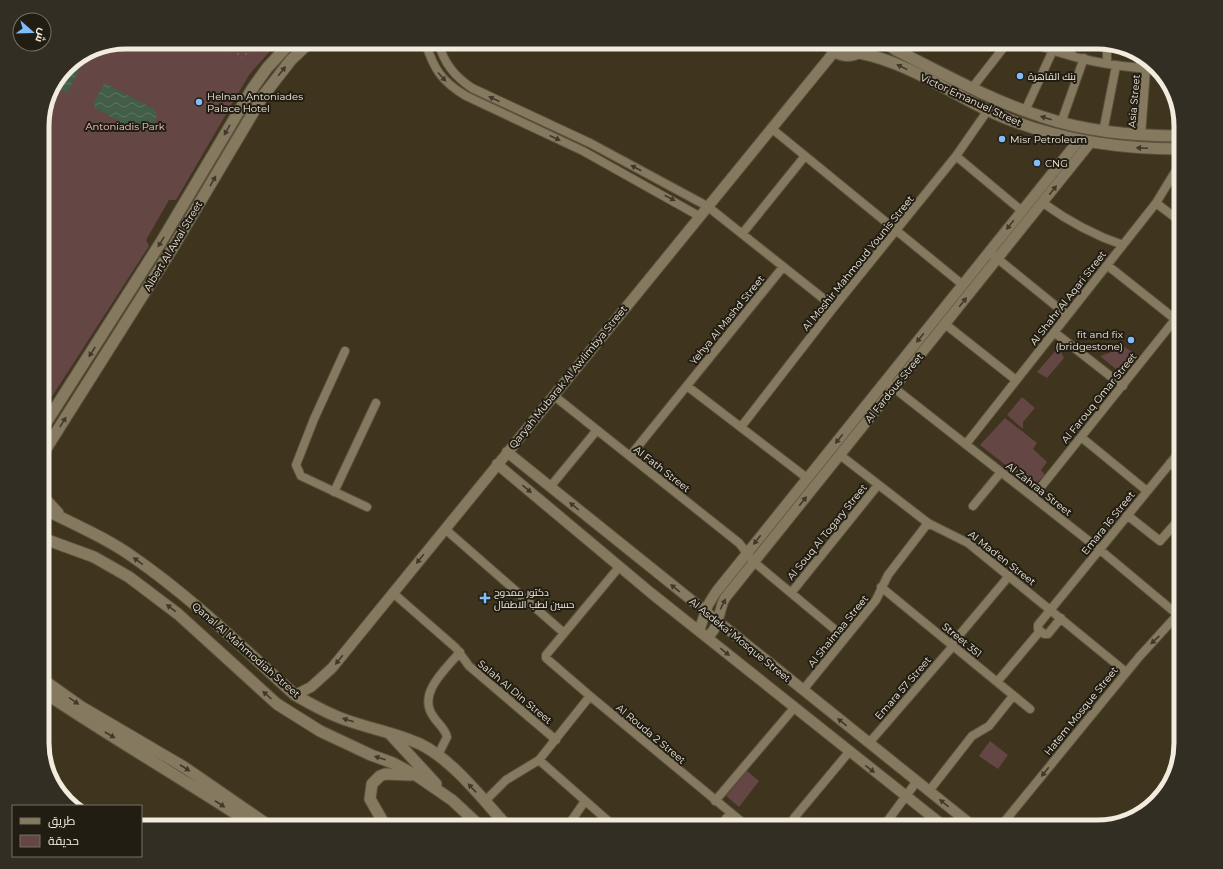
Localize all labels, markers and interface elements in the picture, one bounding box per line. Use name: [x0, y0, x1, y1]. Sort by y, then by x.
north arrow: [12, 12, 52, 52]
text: ش: [32, 26, 50, 44]
one-way arrow: [896, 64, 907, 70]
one-way arrow: [277, 66, 286, 76]
place label: بنك القاهرة: [1028, 70, 1076, 83]
street label: Victor Emanuel Street: [918, 71, 1024, 129]
marker: بنك القاهرة: [1015, 71, 1025, 81]
one-way arrow: [437, 72, 446, 82]
street label: Asia Street: [1125, 74, 1143, 128]
place label: Helnan Antoniades Palace Hotel: [207, 90, 303, 115]
one-way arrow: [488, 95, 500, 102]
marker: Helnan Antoniades Palace Hotel: [194, 97, 204, 107]
one-way arrow: [1039, 115, 1051, 121]
park label: Antoniadis Park: [85, 120, 165, 133]
one-way arrow: [224, 124, 231, 136]
place label: Misr Petroleum: [1010, 133, 1087, 146]
marker: Misr Petroleum: [997, 134, 1007, 144]
one-way arrow: [550, 135, 561, 141]
one-way arrow: [1136, 144, 1148, 151]
place label: CNG: [1045, 157, 1068, 170]
marker: CNG: [1032, 158, 1042, 168]
one-way arrow: [630, 164, 642, 171]
one-way arrow: [209, 175, 216, 187]
one-way arrow: [1049, 184, 1058, 195]
street label: Al Moshir Mahmoud Younis Street: [799, 193, 917, 333]
one-way arrow: [664, 195, 676, 202]
street label: Albert Al Awal Street: [141, 199, 205, 293]
one-way arrow: [1006, 220, 1015, 231]
one-way arrow: [158, 236, 165, 248]
street label: Al Shahr Al Aqari Street: [1027, 248, 1109, 348]
street label: Yehya Al Mashd Street: [687, 273, 767, 367]
one-way arrow: [959, 296, 968, 307]
street label: Qaryah Mubarak Al Awlimbya Street: [506, 303, 630, 451]
place label: fit and fix (bridgestone): [1056, 328, 1124, 353]
one-way arrow: [916, 332, 925, 343]
marker: fit and fix (bridgestone): [1126, 335, 1136, 345]
one-way arrow: [88, 346, 95, 357]
street label: Al Farouq Omar Street: [1059, 350, 1139, 446]
street label: Al Fardous Street: [862, 351, 926, 425]
one-way arrow: [59, 416, 66, 428]
one-way arrow: [834, 433, 843, 444]
street label: Al Fath Street: [631, 443, 693, 495]
street label: Al Zahraa Street: [1004, 459, 1074, 519]
street label: Al Souq Al Togary Street: [784, 481, 870, 583]
one-way arrow: [522, 485, 533, 494]
street label: Emara 16 Street: [1078, 489, 1138, 557]
one-way arrow: [799, 496, 807, 507]
one-way arrow: [568, 502, 579, 511]
street label: Al Mad'en Street: [966, 528, 1038, 588]
one-way arrow: [753, 535, 762, 546]
one-way arrow: [416, 554, 425, 565]
one-way arrow: [133, 557, 143, 565]
one-way arrow: [670, 583, 681, 592]
place label: دكتور ممدوح حسين لطب الاطفال: [494, 586, 574, 611]
marker: دكتور ممدوح حسين لطب الاطفال: [479, 592, 491, 604]
street label: Al Shaimaa Street: [805, 592, 871, 670]
street label: Al Asdeka' Mosque Street: [687, 595, 793, 685]
one-way arrow: [720, 598, 726, 609]
street label: Qanal Al Mahmodiah Street: [189, 600, 303, 700]
one-way arrow: [165, 604, 176, 612]
street label: Street 351: [939, 620, 985, 660]
one-way arrow: [1150, 635, 1160, 645]
one-way arrow: [720, 648, 730, 656]
street label: Emara 57 Street: [872, 654, 934, 722]
one-way arrow: [334, 655, 343, 665]
street label: Salah Al Din Street: [475, 657, 555, 727]
street label: Hatem Mosque Street: [1041, 664, 1121, 758]
one-way arrow: [262, 690, 272, 700]
one-way arrow: [69, 697, 79, 705]
street label: Al Rouda 2 Street: [614, 701, 688, 767]
one-way arrow: [342, 717, 354, 723]
one-way arrow: [837, 717, 848, 726]
one-way arrow: [104, 731, 116, 738]
one-way arrow: [374, 755, 386, 761]
one-way arrow: [864, 764, 875, 773]
one-way arrow: [179, 765, 191, 772]
one-way arrow: [1040, 766, 1049, 777]
one-way arrow: [467, 783, 476, 793]
one-way arrow: [938, 798, 949, 807]
one-way arrow: [215, 800, 226, 807]
legend: [12, 805, 142, 857]
text: طريق: [48, 813, 76, 828]
text: حديقة: [48, 833, 79, 848]

